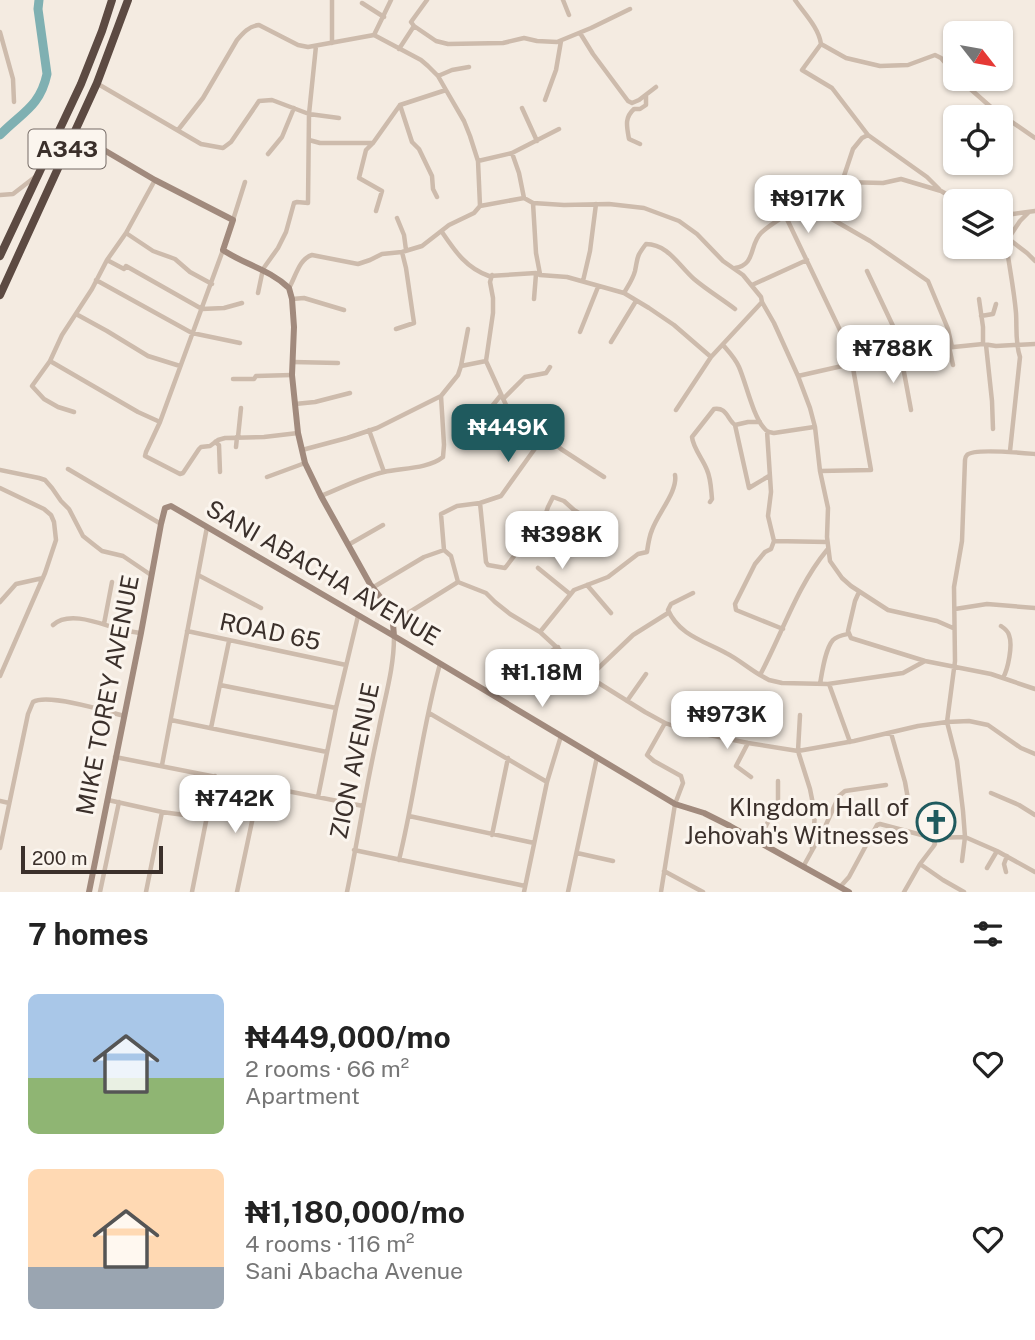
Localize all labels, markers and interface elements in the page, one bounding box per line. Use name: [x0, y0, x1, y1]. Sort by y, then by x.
north arrow: [943, 21, 1013, 91]
map controls: [943, 21, 1013, 259]
button: locate: [943, 105, 1013, 175]
road number: A343: [28, 130, 106, 168]
pin: ₦917K: [759, 176, 857, 235]
text: ₦917K: [771, 184, 846, 211]
button: layers: [943, 189, 1013, 259]
pin: ₦788K: [844, 326, 942, 385]
text: ₦788K: [853, 334, 933, 361]
pin: ₦449K: [459, 405, 557, 464]
text: ₦449K: [468, 413, 548, 440]
street label: SANI ABACHA AVENUE: [201, 494, 446, 651]
pin: ₦398K: [513, 512, 611, 571]
text: ₦398K: [521, 520, 603, 547]
street label: MIKE TOREY AVENUE: [70, 573, 144, 817]
street label: ROAD 65: [217, 607, 323, 655]
pin: ₦1.18M: [485, 650, 599, 709]
text: ₦1.18M: [501, 658, 583, 685]
street label: ZION AVENUE: [324, 680, 384, 841]
pin: ₦973K: [678, 692, 776, 751]
text: ₦973K: [687, 700, 767, 727]
pin: ₦742K: [186, 776, 284, 835]
text: ₦742K: [195, 784, 275, 811]
place label: KIngdom Hall of Jehovah's Witnesses: [684, 793, 909, 849]
church icon: KIngdom Hall of Jehovah's Witnesses: [915, 801, 957, 843]
scale bar: [21, 843, 163, 875]
text: 200 m: [32, 847, 88, 869]
icon: filters: [969, 915, 1007, 953]
text: 7 homes: [28, 916, 149, 952]
text: ₦449,000/mo: [245, 1019, 451, 1055]
icon: home: [84, 1022, 168, 1106]
icon: heart: [969, 1045, 1007, 1083]
text: 2 rooms · 66 m²: [245, 1055, 409, 1082]
text: Apartment: [245, 1082, 360, 1109]
text: ₦1,180,000/mo: [245, 1194, 465, 1230]
icon: home: [84, 1197, 168, 1281]
icon: heart: [969, 1220, 1007, 1258]
text: 4 rooms · 116 m²: [245, 1230, 414, 1257]
text: Sani Abacha Avenue: [245, 1257, 463, 1284]

